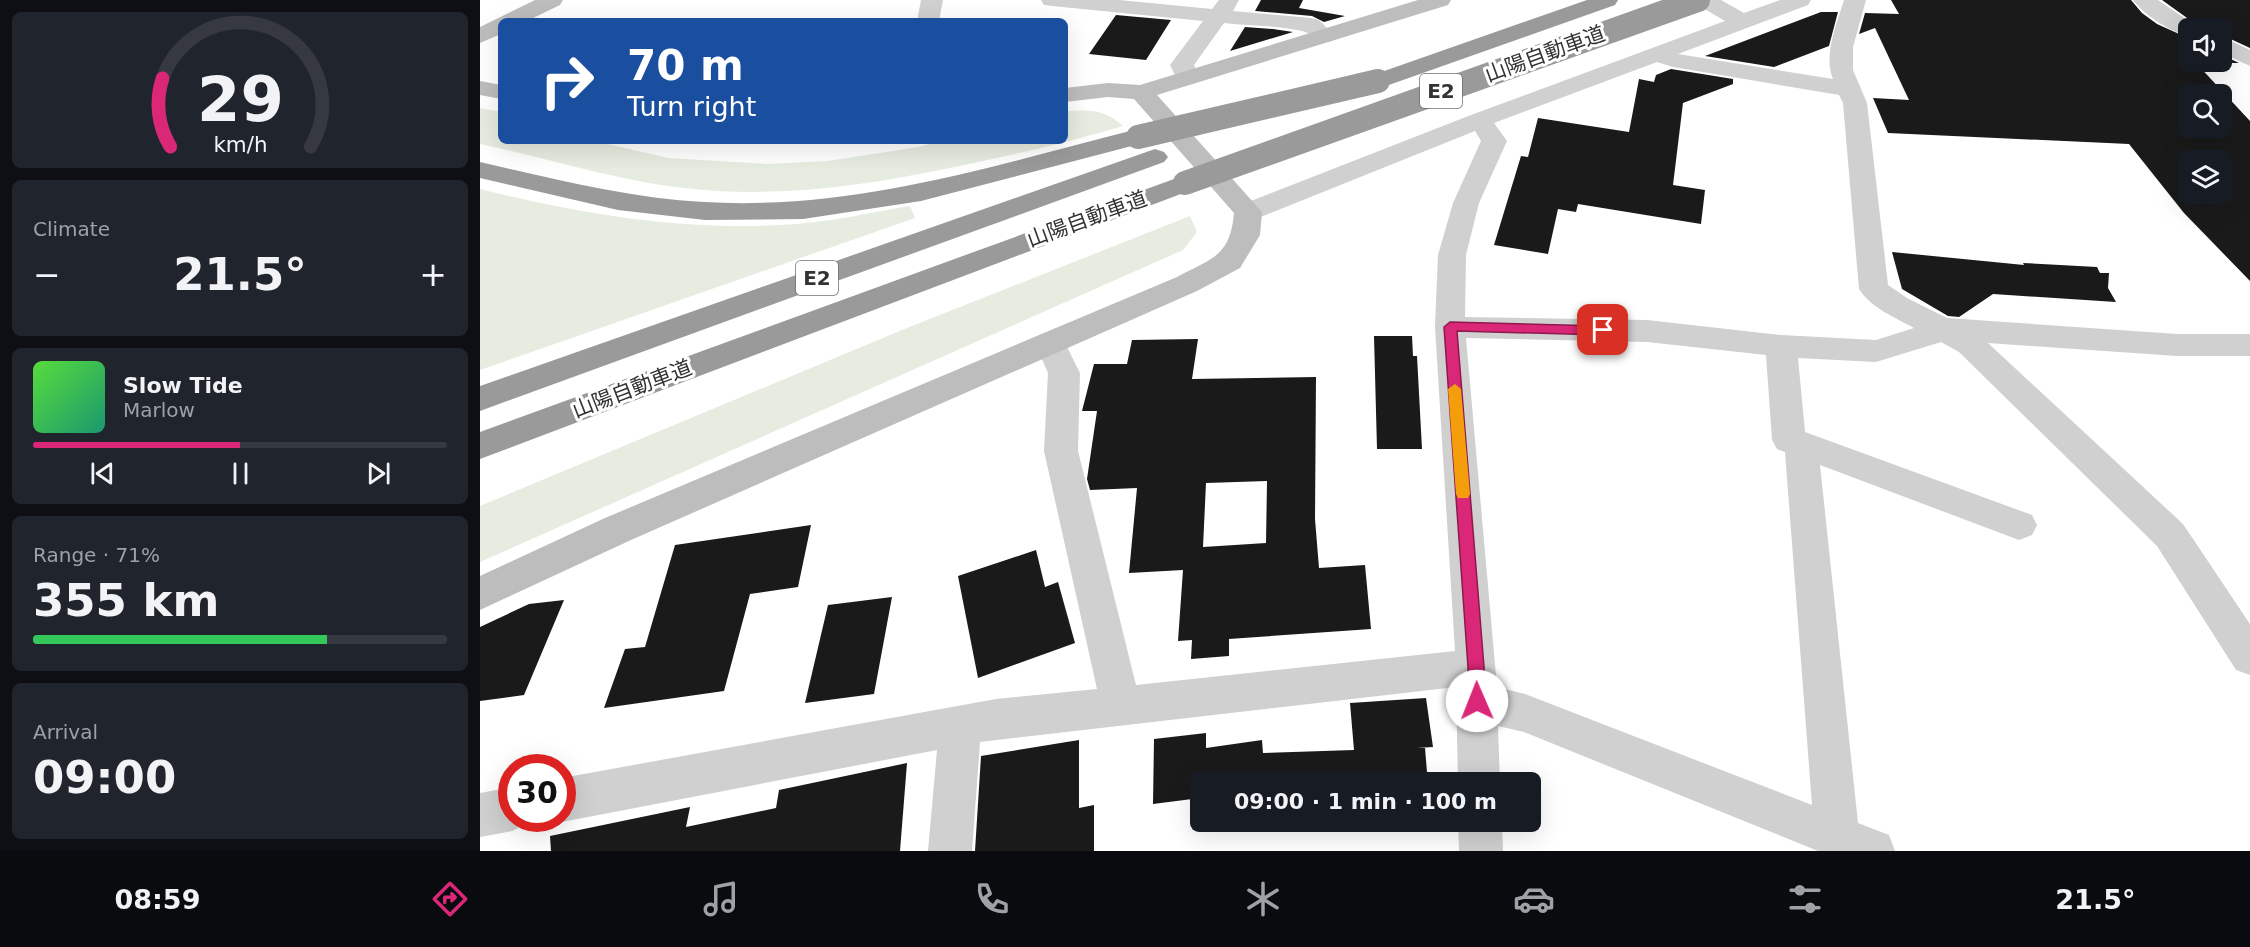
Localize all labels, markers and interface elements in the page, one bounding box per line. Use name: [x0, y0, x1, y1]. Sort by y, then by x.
map controls: [2178, 18, 2232, 204]
button: sound: [2178, 18, 2232, 72]
street label: 山陽自動車道: [1482, 21, 1608, 87]
text: 70 m: [627, 41, 744, 90]
icon: right: [528, 42, 606, 120]
text: 29: [197, 63, 283, 136]
road number: E2: [1420, 74, 1462, 108]
button: search: [2178, 84, 2232, 138]
text: Turn right: [627, 91, 756, 122]
text: km/h: [213, 132, 267, 157]
button: layers: [2178, 150, 2232, 204]
street label: 山陽自動車道: [1024, 186, 1150, 252]
text: Climate: [33, 217, 110, 241]
text: 21.5°: [173, 248, 307, 301]
text: −: [33, 255, 61, 294]
text: +: [419, 255, 447, 294]
road number: E2: [796, 261, 838, 295]
pin: [1577, 304, 1628, 355]
icon: arrive: [1586, 313, 1619, 346]
street label: 山陽自動車道: [569, 355, 695, 423]
text: Slow Tide: [123, 373, 243, 398]
text: Marlow: [123, 398, 195, 422]
icon: previous: [86, 457, 119, 490]
icon: pause: [224, 457, 257, 490]
icon: next: [362, 457, 395, 490]
text: Range · 71%: [33, 543, 160, 567]
text: 355 km: [33, 574, 219, 627]
position arrow: [1445, 669, 1509, 733]
text: Arrival: [33, 720, 98, 744]
text: 09:00: [33, 751, 176, 804]
speed limit sign: 30: [498, 754, 576, 832]
text: 09:00 · 1 min · 100 m: [1234, 789, 1497, 814]
icon: directions: [429, 878, 471, 920]
icon: music: [700, 878, 742, 920]
icon: phone: [971, 878, 1013, 920]
icon: climate: [1242, 878, 1284, 920]
icon: car: [1513, 878, 1555, 920]
icon: filters: [1784, 878, 1826, 920]
text: 08:59: [114, 884, 200, 915]
text: 21.5°: [2055, 884, 2135, 915]

